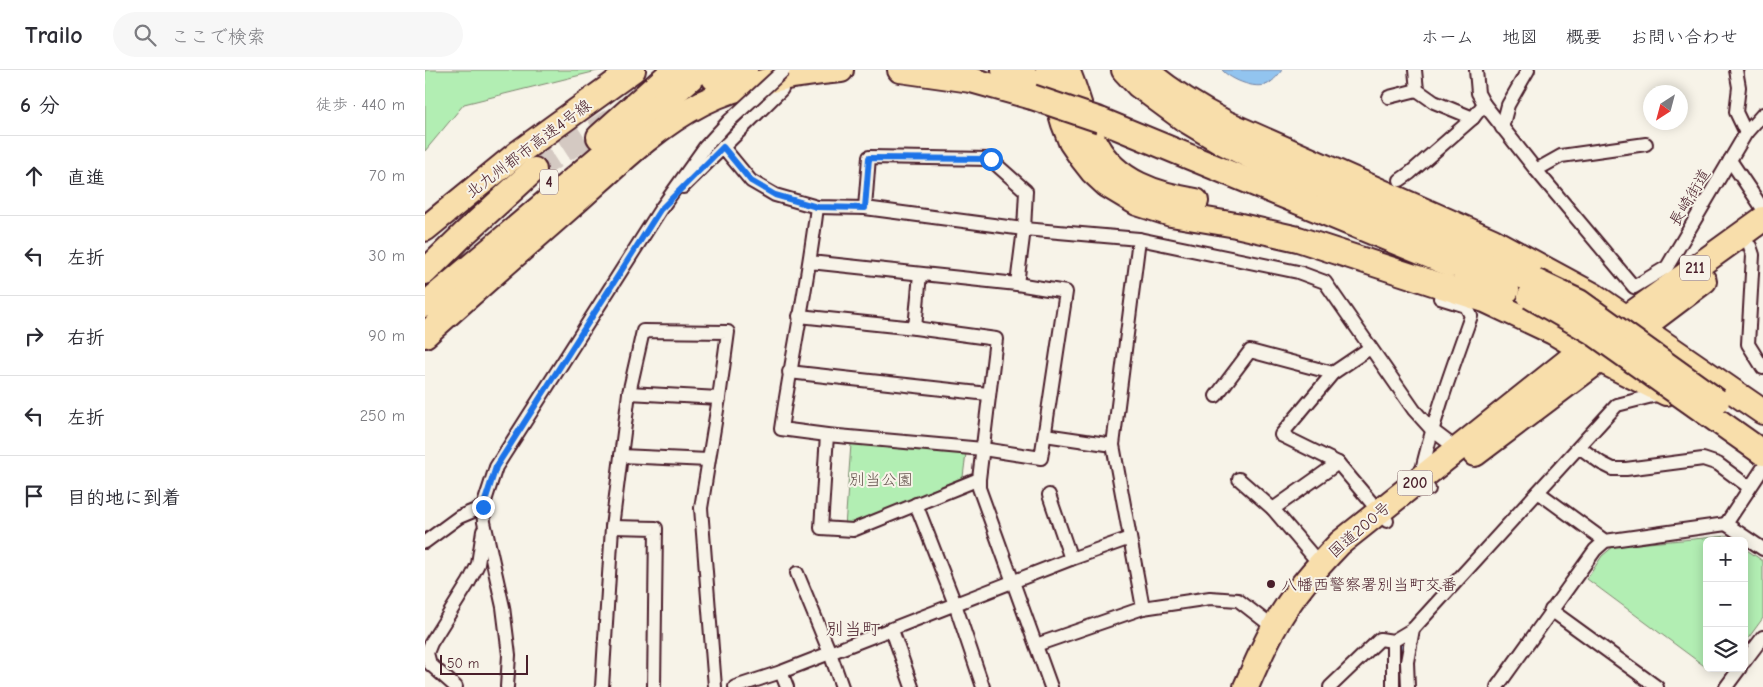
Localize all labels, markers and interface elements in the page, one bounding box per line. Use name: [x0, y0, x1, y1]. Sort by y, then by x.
search box: [113, 12, 463, 57]
text: Trailo: [25, 21, 83, 49]
icon: search: [131, 21, 159, 49]
text: ここで検索: [171, 26, 266, 48]
text: ホーム: [1421, 27, 1474, 48]
text: 地図: [1502, 27, 1538, 48]
text: 概要: [1566, 27, 1602, 48]
text: お問い合わせ: [1630, 27, 1738, 48]
north arrow: [1643, 85, 1688, 130]
text: 6 分: [20, 93, 59, 117]
street label: 北九州都市高速4号線: [462, 95, 594, 201]
text: 徒歩 · 440 m: [316, 96, 405, 114]
route start: [980, 148, 1003, 171]
icon: ahead: [20, 162, 48, 190]
street label: 長崎街道: [1666, 165, 1714, 230]
text: 直進: [67, 167, 105, 189]
text: 70 m: [369, 167, 405, 185]
road number: 4: [540, 170, 558, 194]
icon: left: [20, 242, 48, 270]
text: 左折: [67, 247, 105, 269]
text: 30 m: [369, 247, 405, 265]
road number: 211: [1680, 256, 1710, 280]
icon: right: [20, 322, 48, 350]
text: 右折: [67, 327, 105, 349]
text: 90 m: [368, 327, 405, 345]
icon: left: [20, 402, 48, 430]
text: 左折: [67, 407, 105, 429]
text: 250 m: [360, 407, 405, 425]
road number: 200: [1397, 470, 1433, 496]
park label: 別当公園: [849, 471, 913, 489]
icon: arrive: [20, 482, 48, 510]
text: 目的地に到着: [67, 487, 181, 509]
route end: [472, 496, 495, 519]
street label: 国道200号: [1325, 498, 1394, 561]
map controls: [1703, 537, 1748, 672]
button: +: [1703, 537, 1748, 582]
place label: 八幡西警察署別当町交番: [1281, 576, 1457, 594]
marker: 八幡西警察署別当町交番: [1265, 578, 1277, 590]
button: −: [1703, 582, 1748, 627]
district label: 別当町: [826, 619, 880, 640]
button: layers: [1703, 627, 1748, 672]
scale bar: [440, 652, 527, 675]
text: 50 m: [447, 655, 479, 672]

